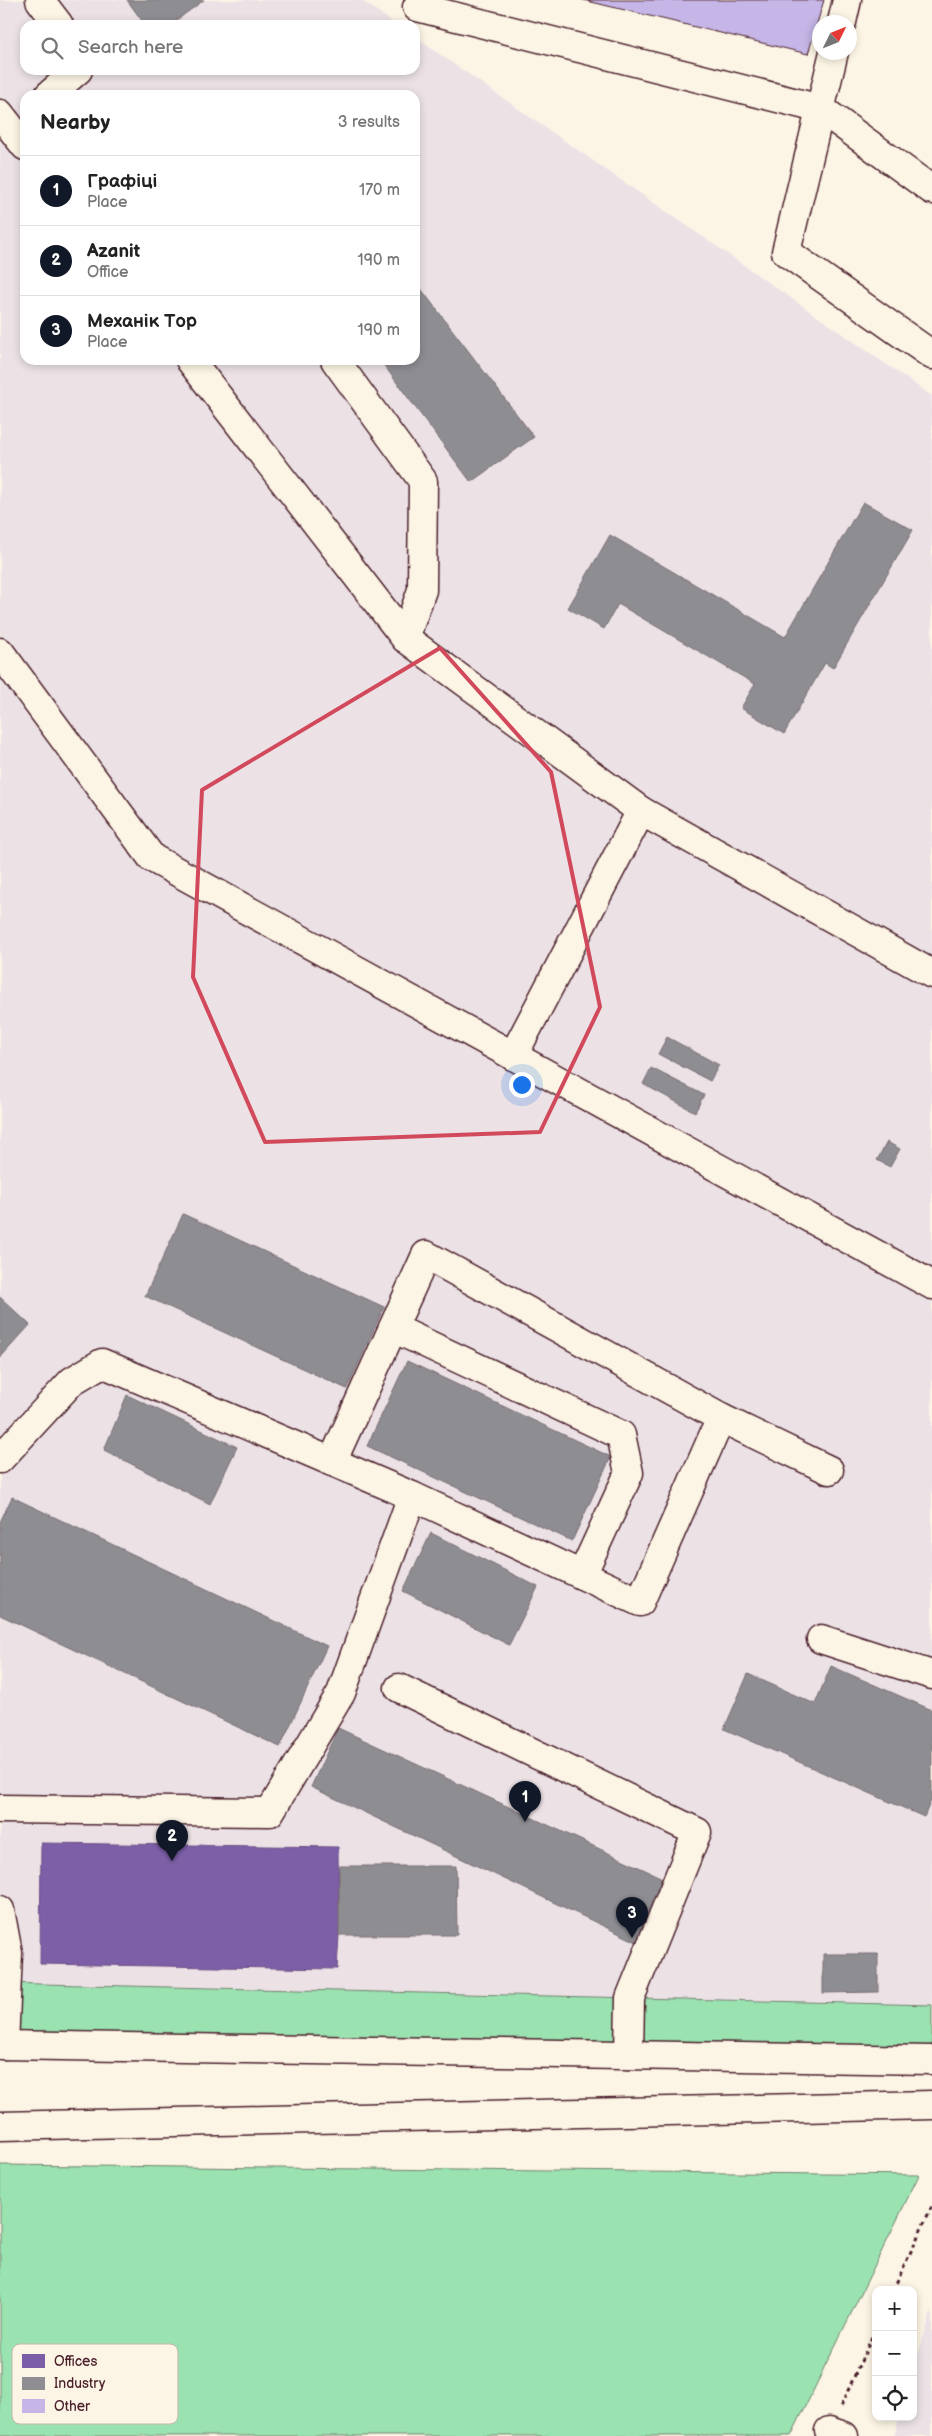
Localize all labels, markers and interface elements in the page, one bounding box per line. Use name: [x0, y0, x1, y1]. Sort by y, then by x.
north arrow: [812, 15, 857, 60]
search box: [20, 20, 420, 75]
icon: search: [38, 34, 66, 62]
text: Search here: [78, 36, 183, 59]
text: Nearby: [40, 110, 110, 135]
text: 3 results: [338, 113, 400, 132]
text: Графіці: [87, 170, 157, 193]
text: 1: [53, 181, 59, 200]
text: 170 m: [359, 181, 400, 200]
text: Place: [87, 193, 128, 212]
text: Azanit: [87, 240, 140, 263]
text: 2: [51, 251, 61, 270]
text: 190 m: [358, 251, 400, 270]
text: Office: [87, 263, 129, 282]
text: Механік Тор: [87, 310, 197, 333]
text: 3: [51, 321, 61, 340]
text: 190 m: [358, 321, 400, 340]
text: Place: [87, 333, 128, 352]
your location: [509, 1072, 535, 1098]
pin: 1: [509, 1781, 541, 1822]
pin: 2: [156, 1820, 188, 1861]
pin: 3: [616, 1897, 648, 1938]
map controls: [872, 2286, 917, 2421]
button: +: [872, 2286, 917, 2331]
button: −: [872, 2331, 917, 2376]
legend: [12, 2344, 178, 2424]
text: Offices: [54, 2353, 97, 2370]
text: Industry: [54, 2375, 106, 2392]
button: locate: [872, 2376, 917, 2421]
text: Other: [54, 2398, 91, 2415]

